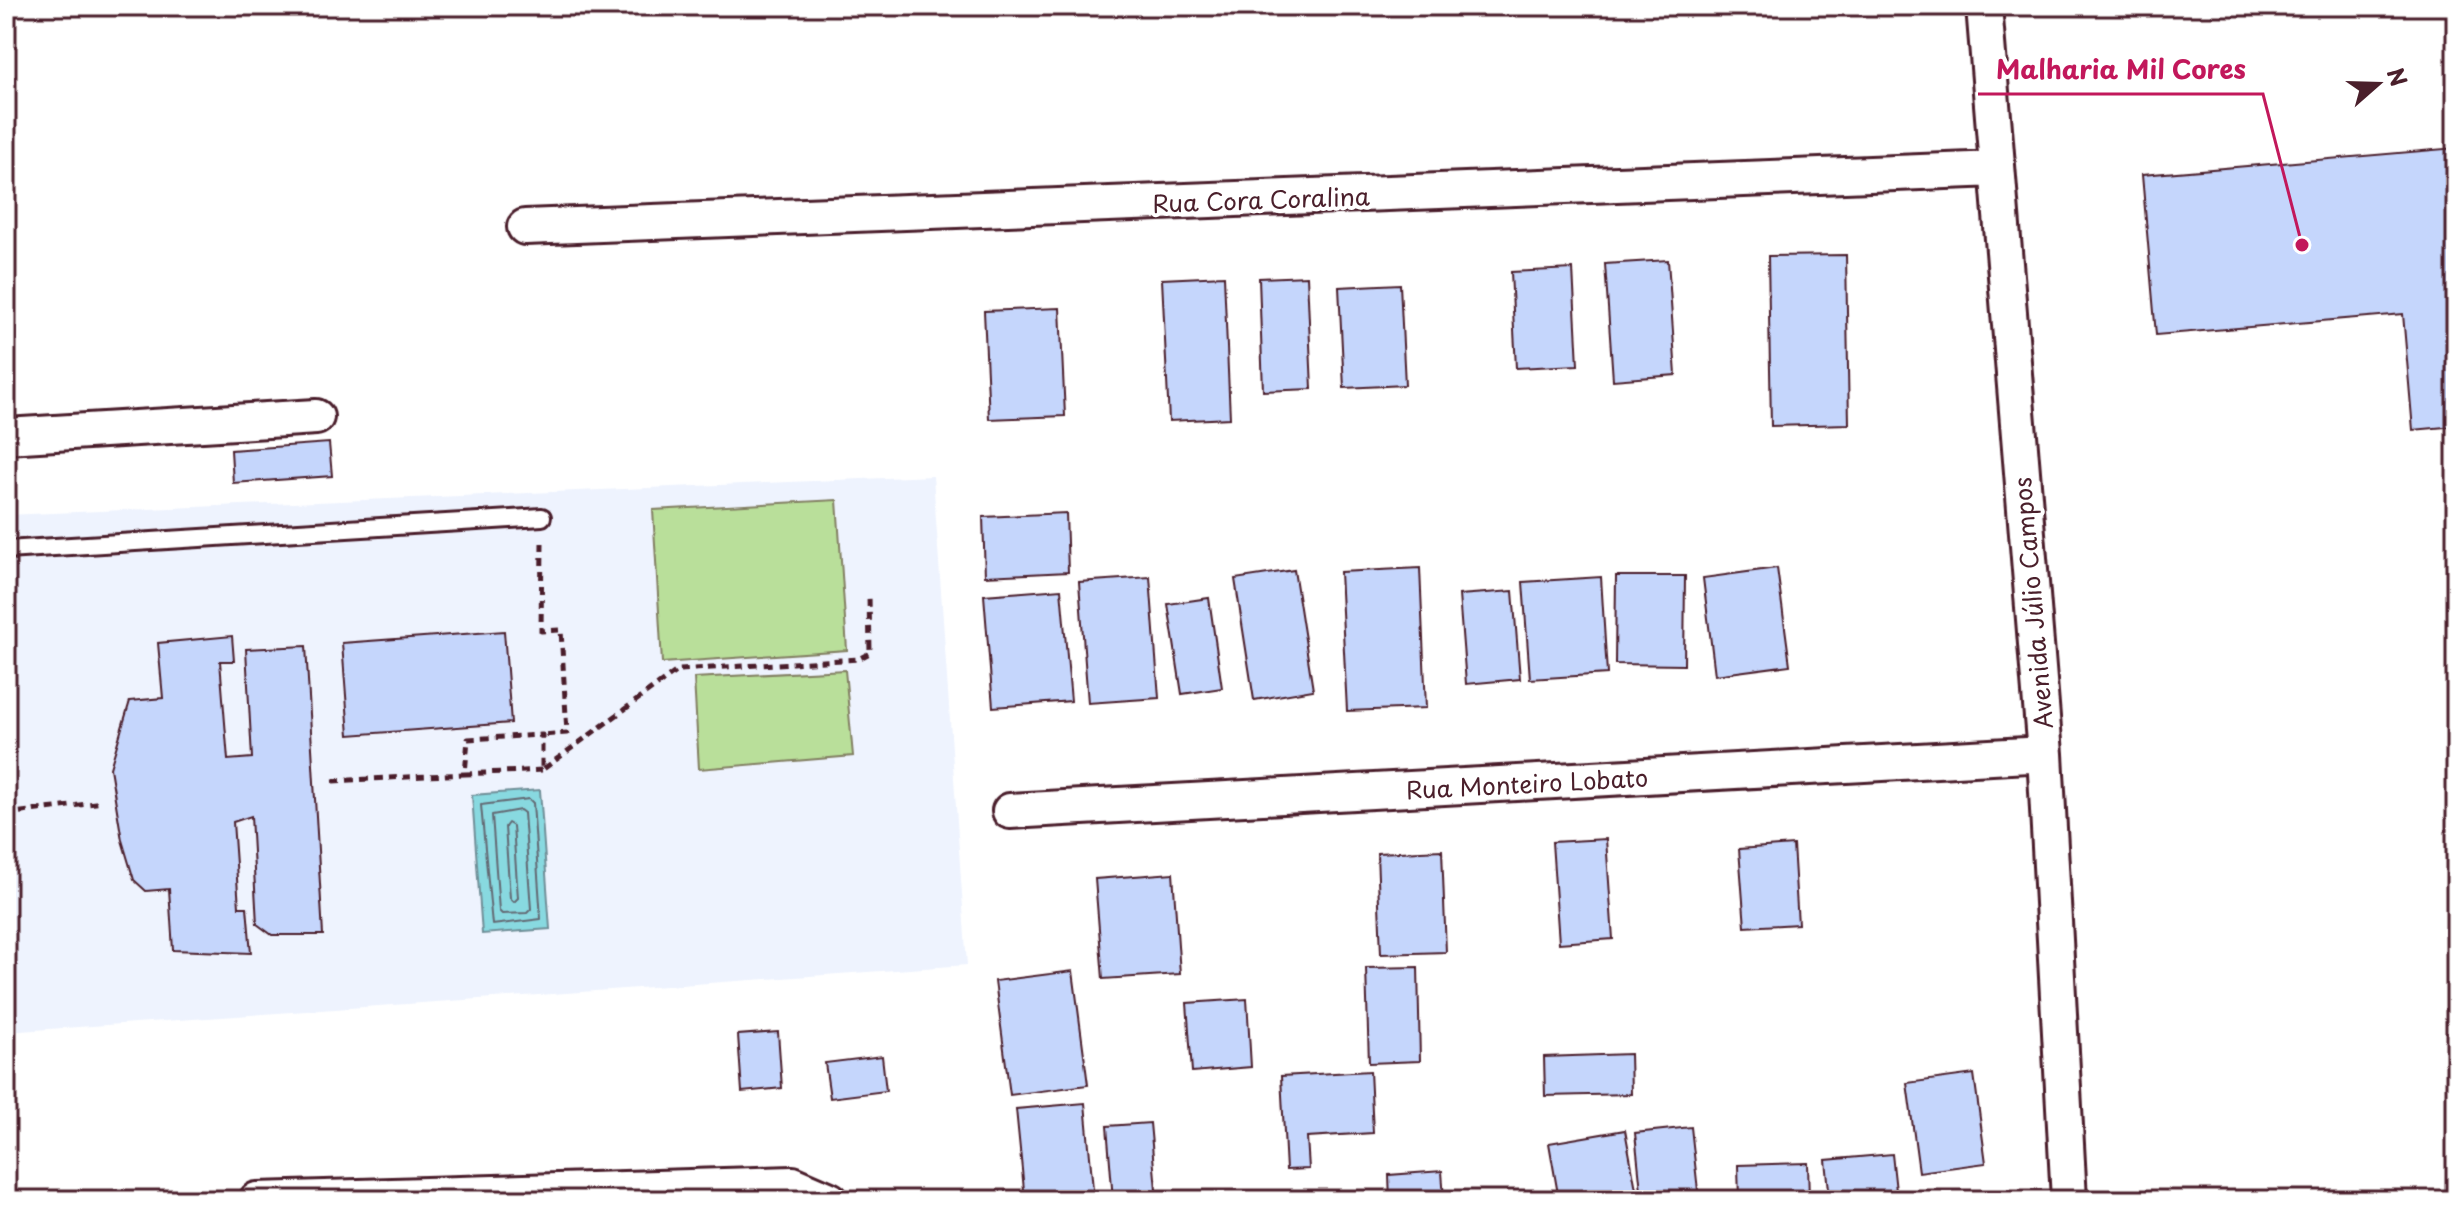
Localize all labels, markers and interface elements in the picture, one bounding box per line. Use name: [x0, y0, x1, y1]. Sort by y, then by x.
callout: Malharia Mil Cores: [1978, 44, 2263, 94]
north arrow: [2338, 44, 2418, 124]
text: Malharia Mil Cores: [1996, 49, 2246, 88]
text: N: [2380, 63, 2417, 90]
street label: Rua Cora Coralina: [1152, 177, 1370, 221]
street label: Avenida Júlio Campos: [2003, 476, 2061, 730]
street label: Rua Monteiro Lobato: [1405, 759, 1649, 807]

